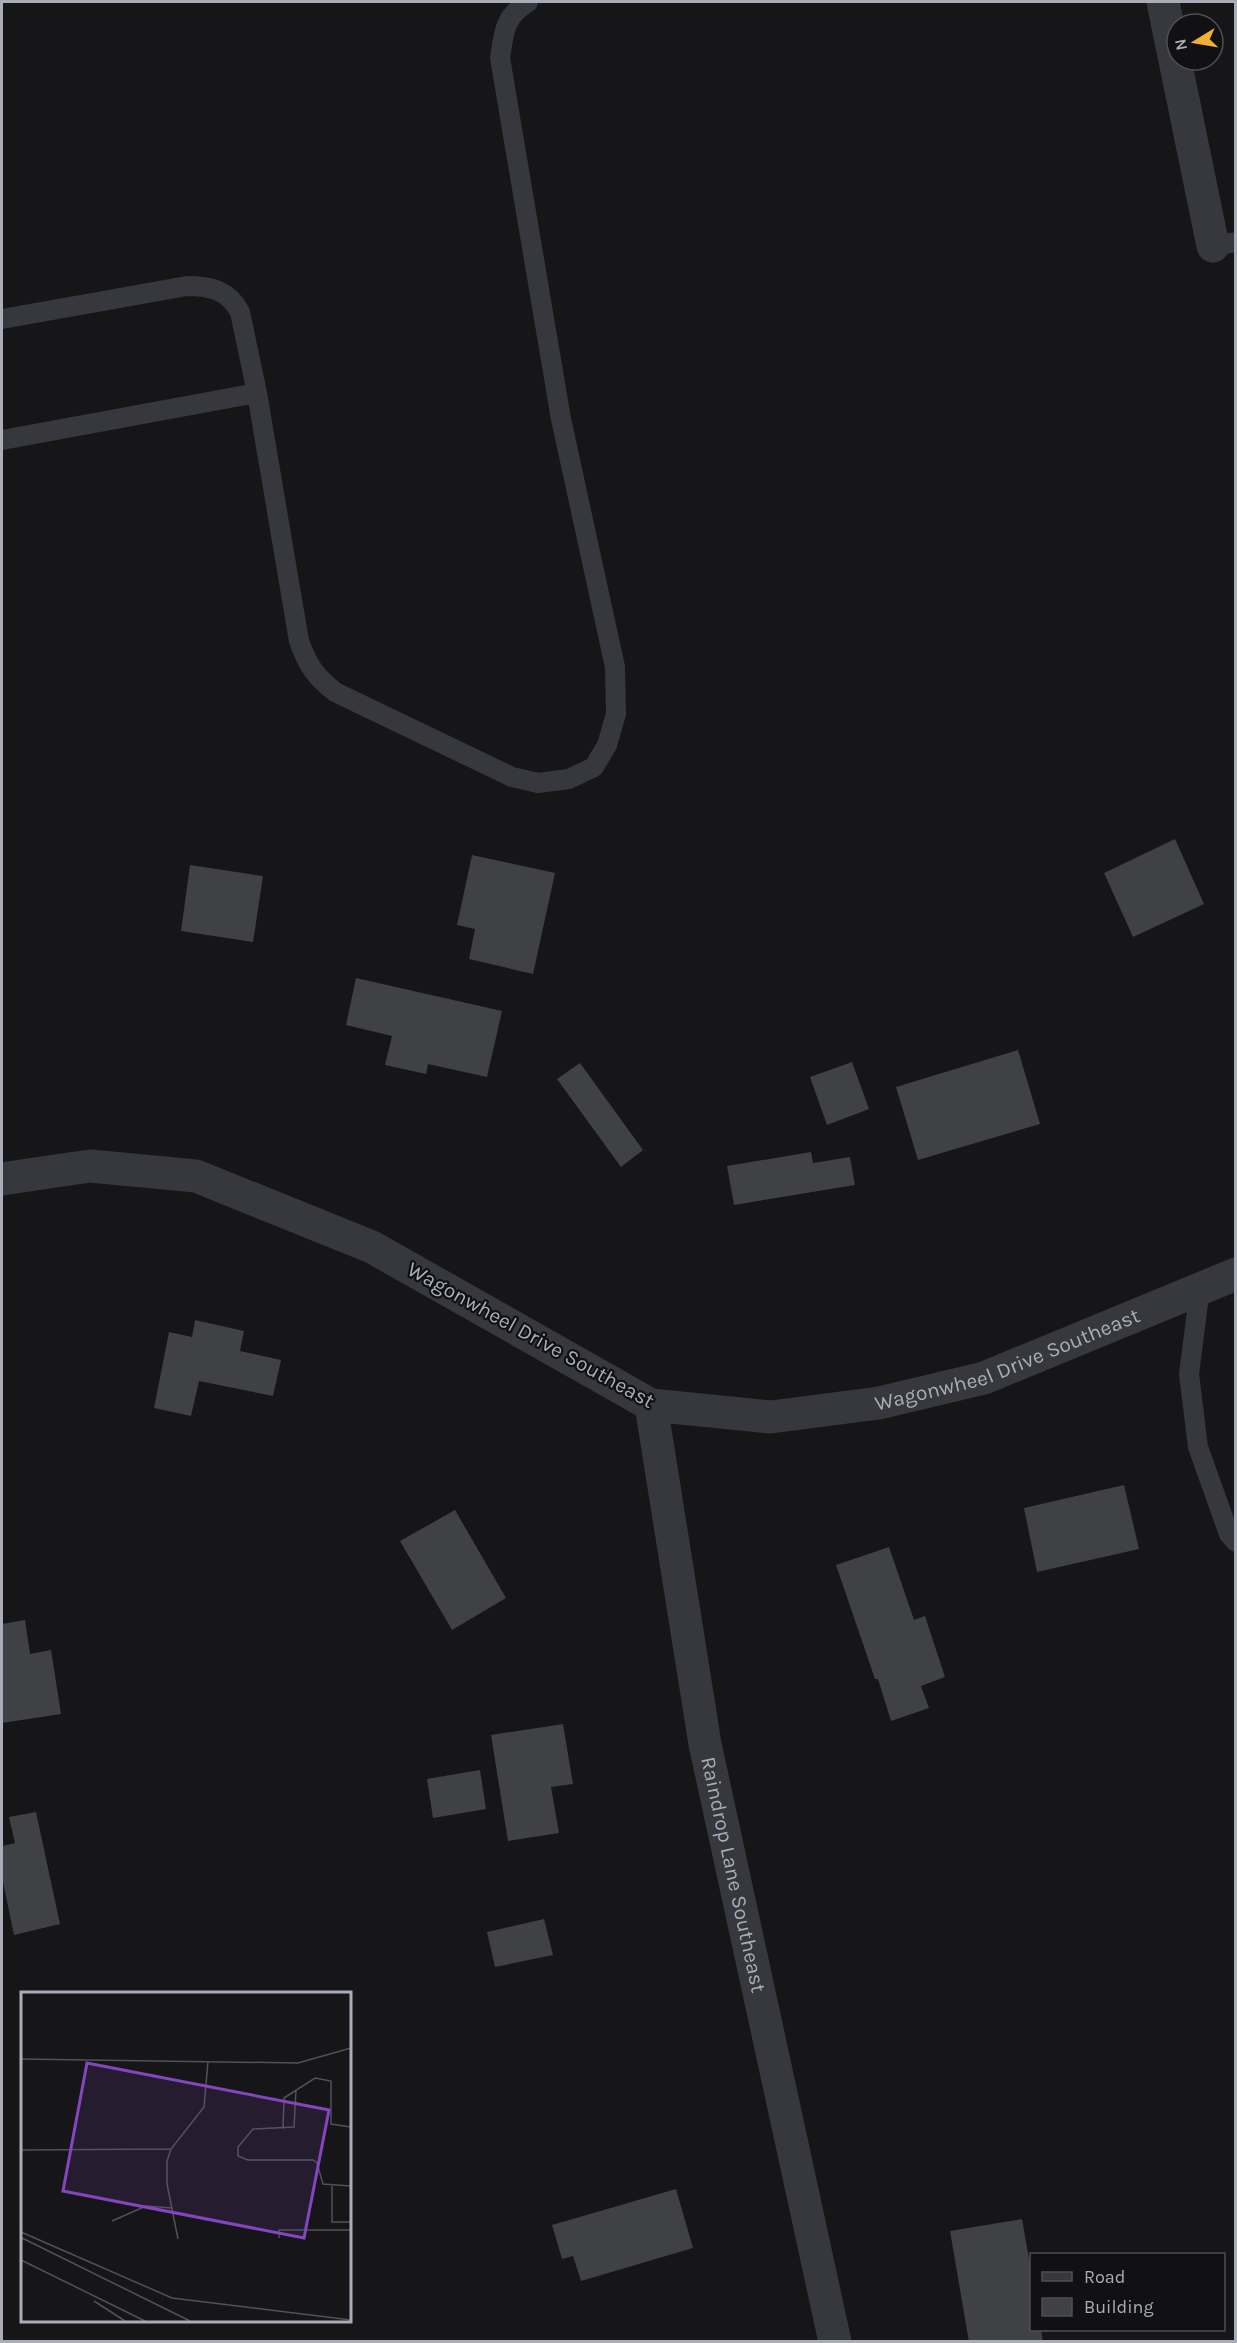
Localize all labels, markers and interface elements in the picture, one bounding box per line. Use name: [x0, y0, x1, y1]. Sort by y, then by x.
north arrow: [1165, 12, 1225, 72]
text: N: [1170, 37, 1191, 52]
street label: Wagonwheel Drive Southeast: [403, 1257, 659, 1413]
street label: Wagonwheel Drive Southeast: [872, 1303, 1143, 1416]
street label: Raindrop Lane Southeast: [696, 1754, 771, 1995]
inset map: [21, 1992, 351, 2322]
legend: [1030, 2253, 1225, 2331]
text: Road: [1084, 2266, 1125, 2288]
text: Building: [1084, 2296, 1154, 2318]

